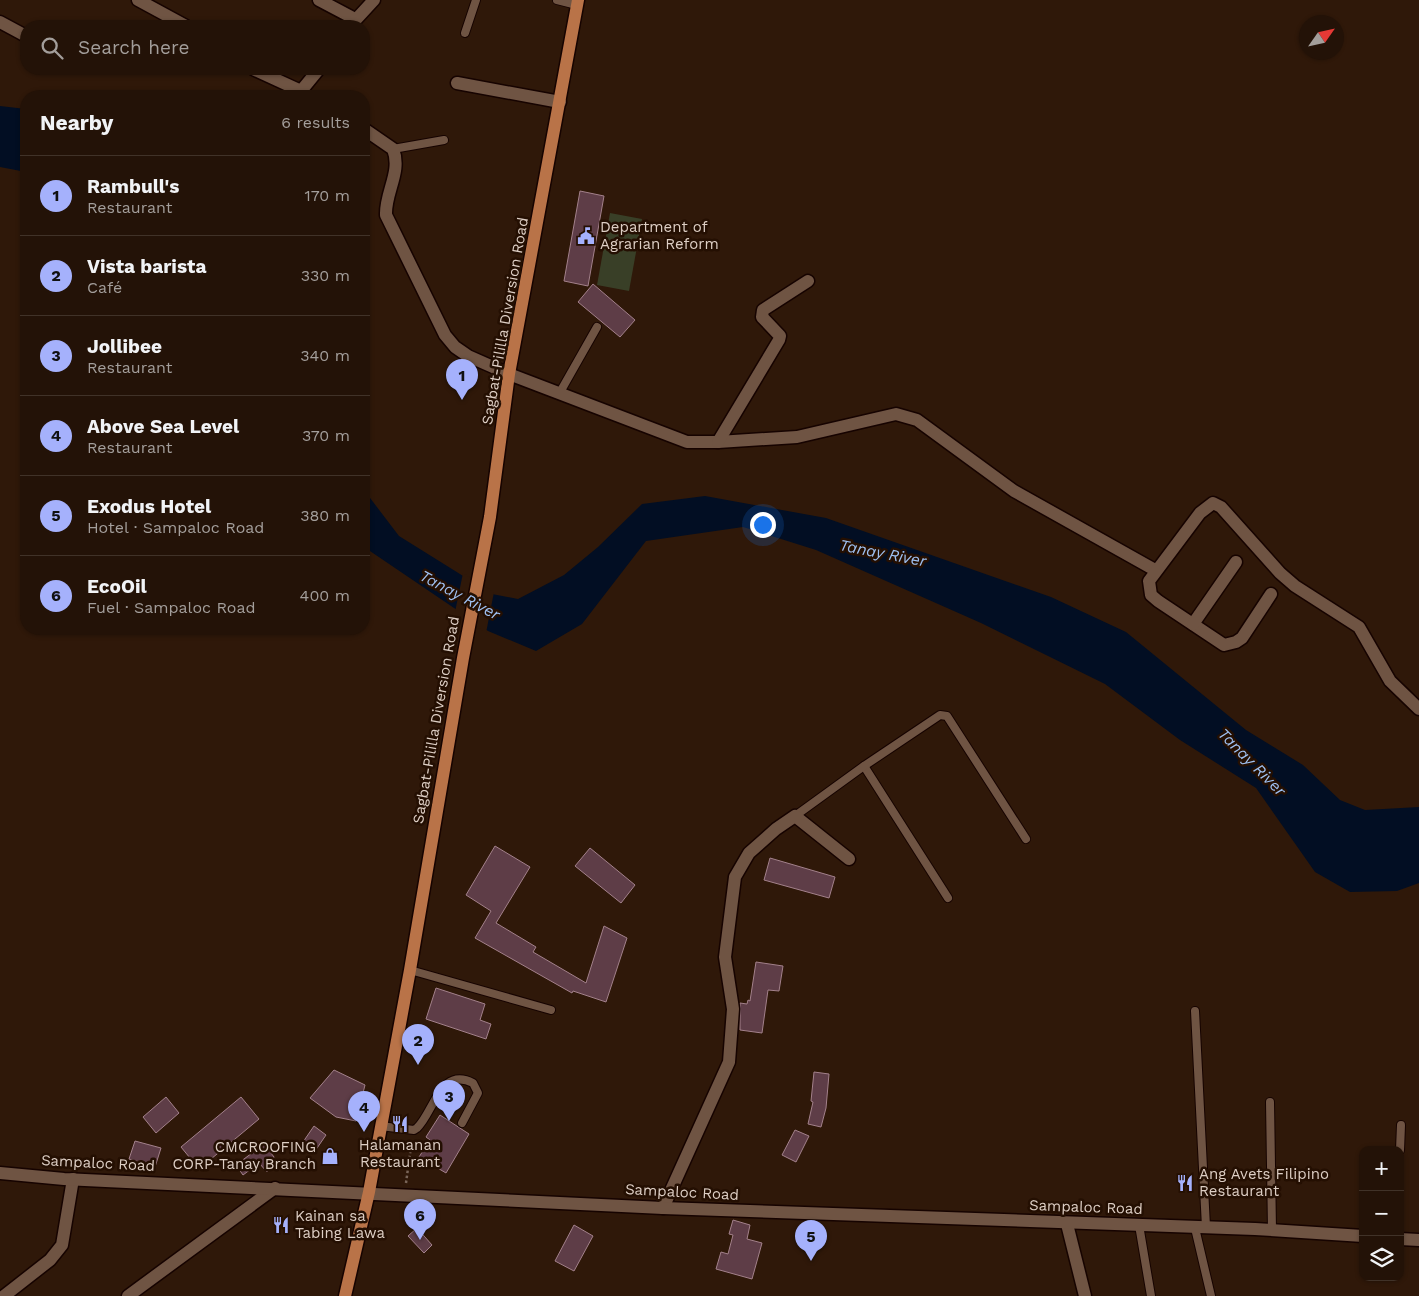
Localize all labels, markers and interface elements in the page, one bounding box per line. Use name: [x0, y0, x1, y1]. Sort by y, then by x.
north arrow: [1299, 15, 1344, 60]
search box: [20, 20, 370, 75]
icon: search: [38, 34, 66, 62]
text: Search here: [78, 36, 189, 59]
text: Nearby: [40, 110, 113, 135]
text: 6 results: [281, 113, 350, 132]
text: Rambull's: [87, 175, 179, 198]
text: 1: [53, 186, 59, 205]
text: 170 m: [304, 186, 350, 205]
text: Restaurant: [87, 198, 173, 217]
street label: Sagbat-Pililla Diversion Road: [478, 216, 532, 426]
place label: Department of Agrarian Reform: [600, 218, 719, 253]
public building icon: Department of Agrarian Reform: [576, 226, 596, 246]
text: Vista barista: [87, 255, 206, 278]
text: 2: [51, 266, 61, 285]
text: 330 m: [301, 266, 350, 285]
text: Café: [87, 278, 122, 297]
text: Jollibee: [87, 335, 162, 358]
text: 3: [51, 346, 61, 365]
text: 340 m: [300, 346, 350, 365]
text: Restaurant: [87, 358, 173, 377]
pin: 1: [446, 359, 478, 400]
text: Above Sea Level: [87, 415, 239, 438]
text: 4: [51, 426, 61, 445]
text: 370 m: [302, 426, 350, 445]
text: Restaurant: [87, 438, 173, 457]
text: Exodus Hotel: [87, 495, 211, 518]
text: 5: [51, 506, 61, 525]
text: 380 m: [300, 506, 350, 525]
your location: [750, 512, 776, 538]
text: Hotel · Sampaloc Road: [87, 518, 264, 537]
water label: Tanay River: [838, 535, 929, 571]
water label: Tanay River: [417, 566, 504, 624]
text: EcoOil: [87, 575, 147, 598]
text: 6: [51, 586, 61, 605]
text: 400 m: [300, 586, 350, 605]
text: Fuel · Sampaloc Road: [87, 598, 256, 617]
street label: Sagbat-Pililla Diversion Road: [409, 615, 463, 825]
water label: Tanay River: [1214, 724, 1290, 800]
pin: 2: [402, 1024, 434, 1065]
pin: 3: [433, 1080, 465, 1121]
pin: 4: [348, 1091, 380, 1132]
restaurant icon: Halamanan Restaurant: [390, 1114, 410, 1134]
place label: Halamanan Restaurant: [359, 1136, 441, 1171]
place label: CMCROOFING CORP-Tanay Branch: [172, 1138, 316, 1173]
shop icon: CMCROOFING CORP-Tanay Branch: [320, 1146, 340, 1166]
map controls: [1359, 1146, 1404, 1281]
button: +: [1359, 1146, 1404, 1191]
street label: Sampaloc Road: [41, 1151, 155, 1175]
place label: Ang Avets Filipino Restaurant: [1199, 1165, 1329, 1200]
restaurant icon: Ang Avets Filipino Restaurant: [1175, 1173, 1195, 1193]
street label: Sampaloc Road: [625, 1180, 739, 1204]
button: −: [1359, 1191, 1404, 1236]
street label: Sampaloc Road: [1029, 1196, 1143, 1218]
pin: 6: [404, 1199, 436, 1240]
place label: Kainan sa Tabing Lawa: [295, 1207, 385, 1242]
restaurant icon: Kainan sa Tabing Lawa: [271, 1215, 291, 1235]
pin: 5: [795, 1220, 827, 1261]
button: layers: [1359, 1236, 1404, 1281]

